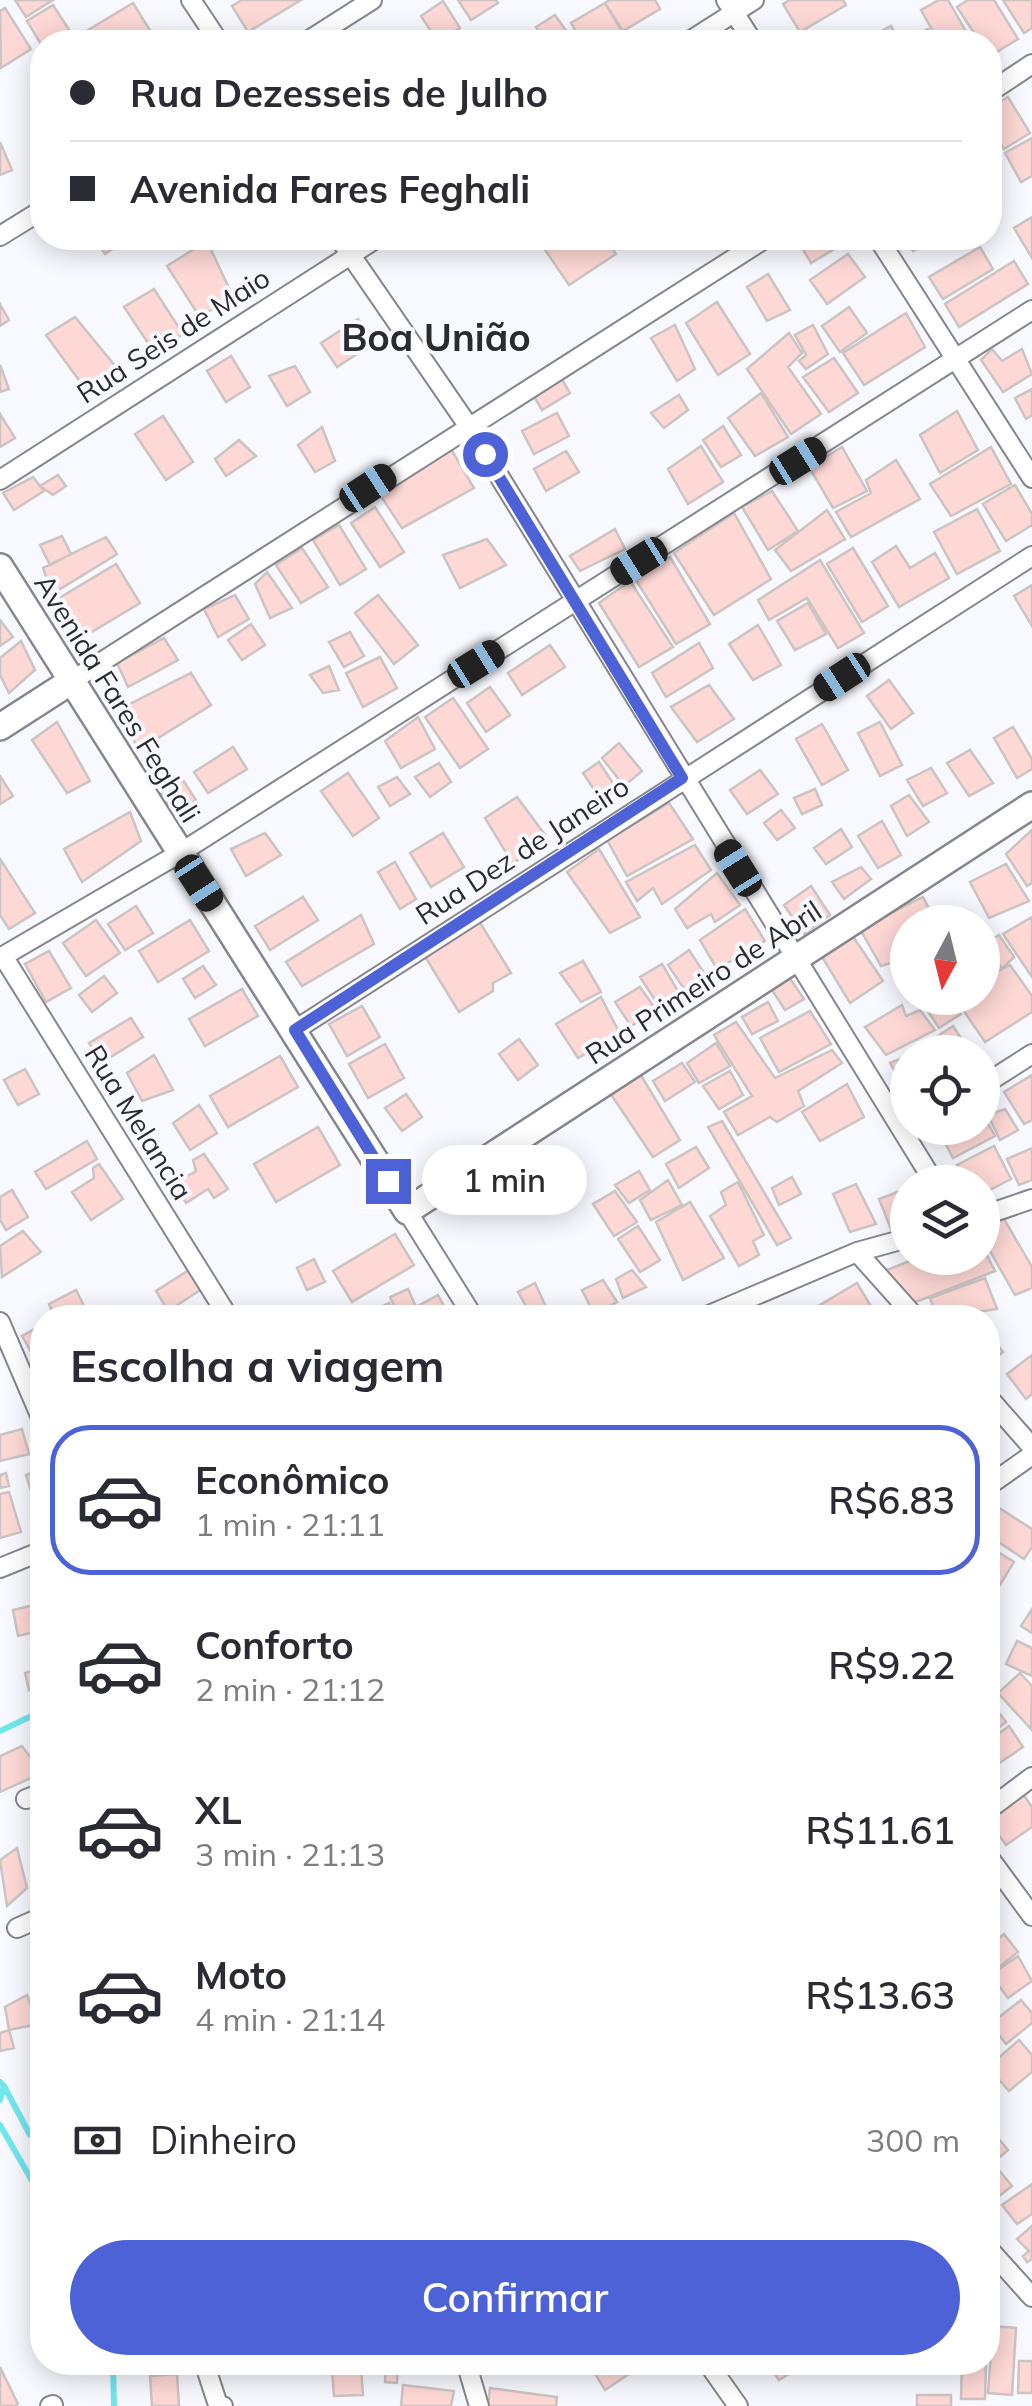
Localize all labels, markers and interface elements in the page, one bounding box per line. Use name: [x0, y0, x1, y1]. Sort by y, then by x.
text: Rua Dezesseis de Julho: [130, 69, 548, 117]
text: Avenida Fares Feghali: [130, 165, 530, 213]
street label: Rua Seis de Maio: [70, 260, 276, 410]
district label: Boa União: [341, 313, 531, 361]
route start: [463, 432, 508, 477]
car: [765, 432, 831, 490]
car: [335, 459, 401, 517]
car: [606, 532, 672, 590]
street label: Avenida Fares Feghali: [27, 567, 209, 829]
car: [443, 635, 509, 693]
car: [809, 648, 875, 706]
street label: Rua Dez de Janeiro: [409, 768, 635, 932]
car: [709, 835, 767, 901]
car: [170, 850, 228, 916]
street label: Rua Primeiro de Abril: [578, 893, 828, 1071]
north arrow: [890, 905, 1000, 1015]
map controls: [890, 905, 1000, 1275]
button: locate: [890, 1035, 1000, 1145]
street label: Rua Melancia: [78, 1038, 200, 1206]
callout: 1 min: [423, 1146, 588, 1216]
route end: [366, 1159, 411, 1204]
text: 1 min: [463, 1160, 546, 1200]
button: layers: [890, 1165, 1000, 1275]
text: Escolha a viagem: [70, 1337, 445, 1393]
icon: car: [75, 1455, 165, 1545]
text: Econômico: [195, 1456, 390, 1504]
text: R$6.83: [828, 1476, 955, 1524]
text: 1 min · 21:11: [195, 1504, 385, 1544]
icon: car: [75, 1620, 165, 1710]
text: Conforto: [195, 1621, 354, 1669]
text: R$9.22: [828, 1641, 955, 1689]
text: 2 min · 21:12: [195, 1669, 385, 1709]
icon: car: [75, 1785, 165, 1875]
text: XL: [195, 1786, 242, 1834]
text: R$11.61: [806, 1806, 955, 1854]
text: 3 min · 21:13: [195, 1834, 385, 1874]
icon: car: [75, 1950, 165, 2040]
text: Moto: [195, 1951, 287, 1999]
text: R$13.63: [806, 1971, 955, 2019]
text: 4 min · 21:14: [195, 1999, 385, 2039]
icon: cash: [70, 2113, 125, 2168]
text: Dinheiro: [150, 2116, 297, 2164]
text: 300 m: [866, 2120, 960, 2160]
button: Confirmar: [70, 2240, 960, 2355]

